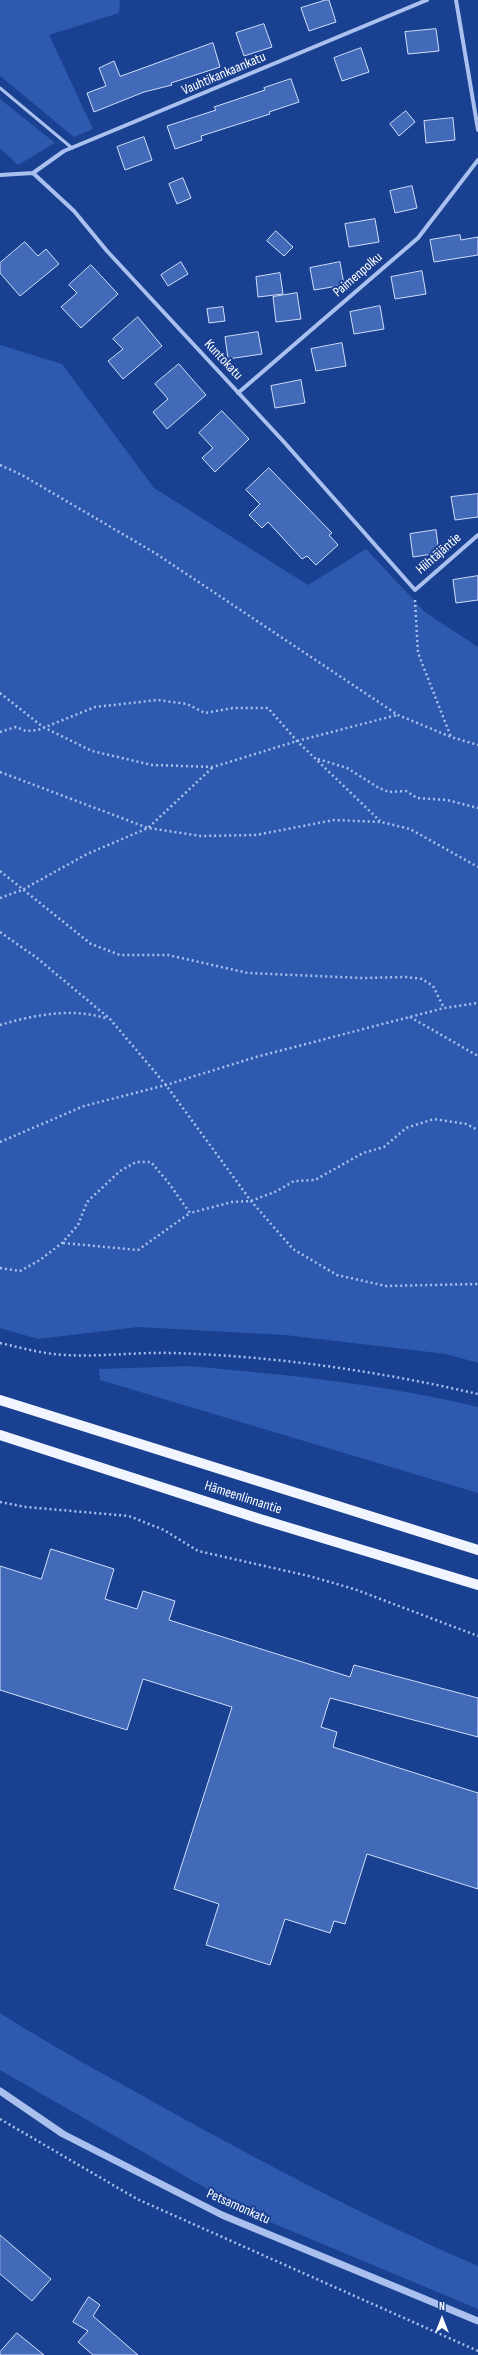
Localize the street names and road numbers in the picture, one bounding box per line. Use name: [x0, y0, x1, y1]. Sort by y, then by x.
street label: Vauhtikankaankatu: [179, 49, 269, 99]
street label: Paimenpolku: [330, 249, 386, 301]
street label: Kuntokatu: [200, 336, 246, 384]
street label: Hiihtäjäntie: [413, 530, 465, 578]
street label: Hämeenlinnantie: [202, 1478, 284, 1518]
street label: Petsamonkatu: [204, 2186, 272, 2228]

